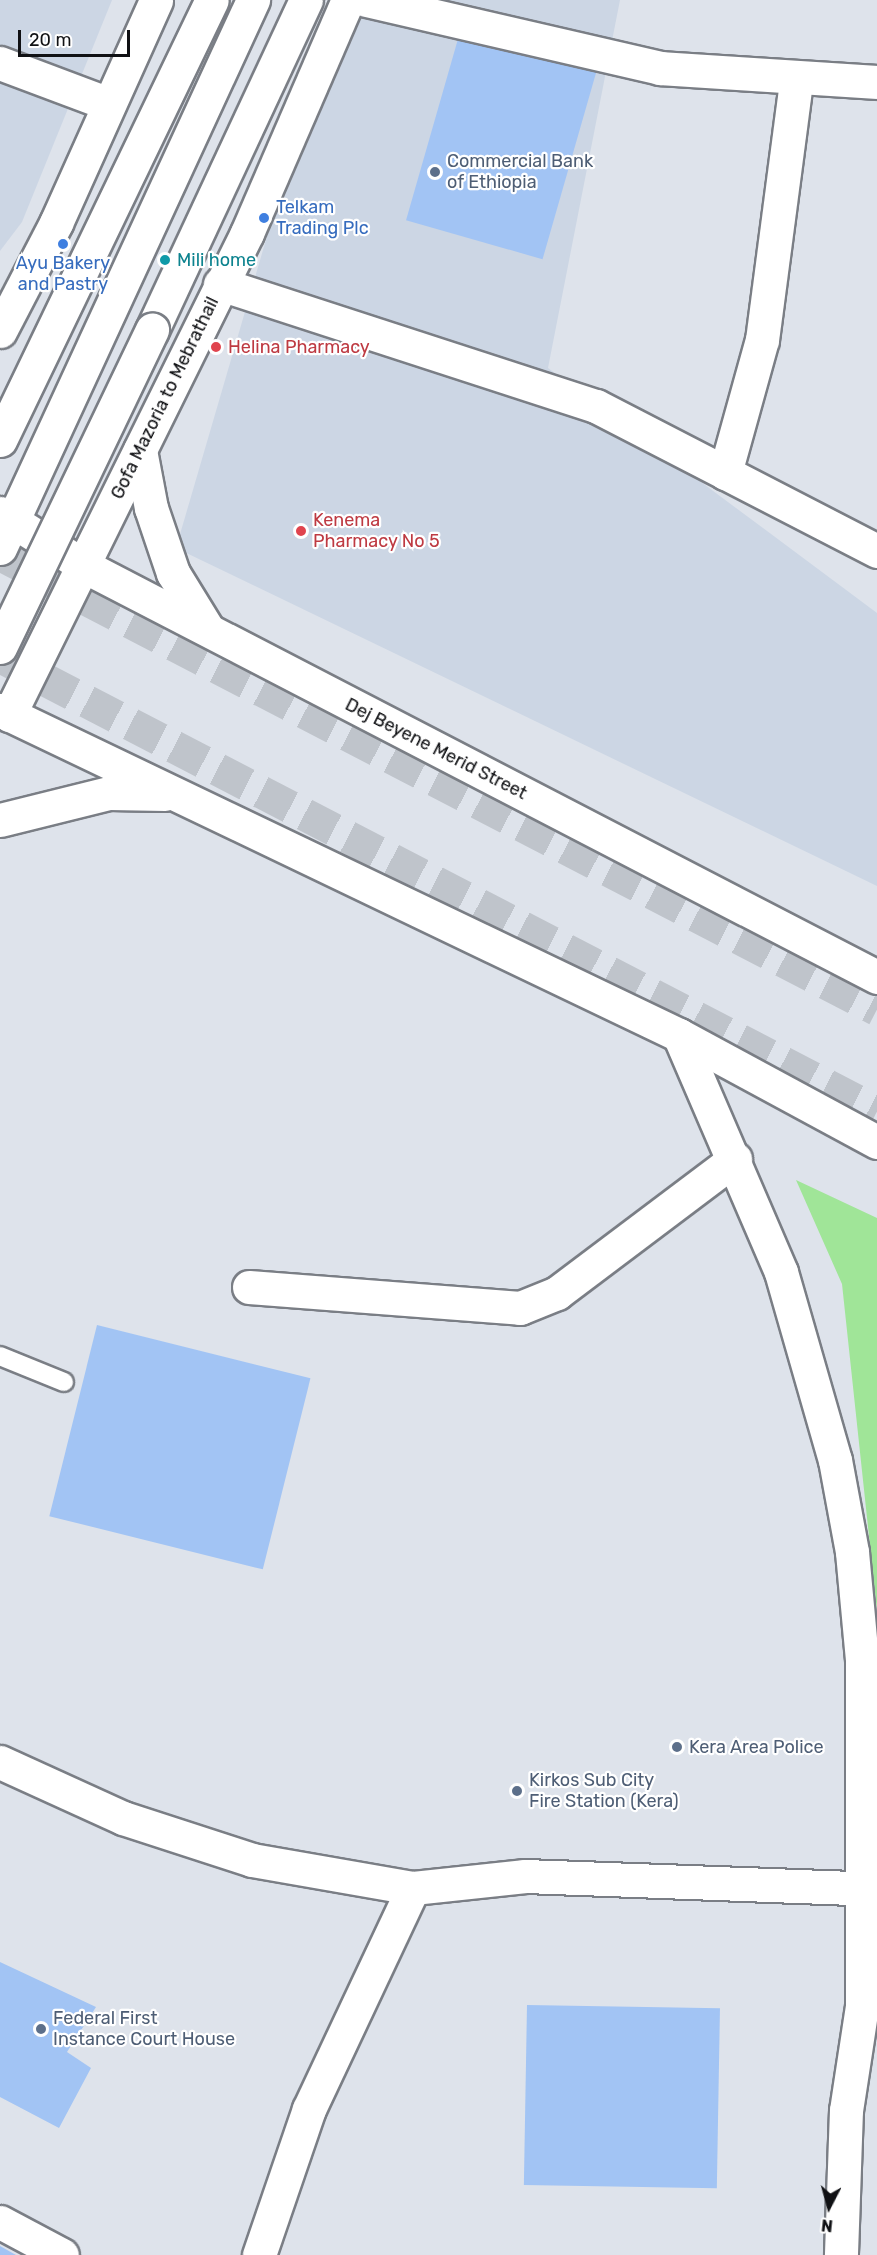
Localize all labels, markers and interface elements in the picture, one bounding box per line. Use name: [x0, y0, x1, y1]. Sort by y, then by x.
scale bar: [21, 18, 134, 56]
text: 20 m: [29, 29, 71, 51]
place label: Commercial Bank of Ethiopia: [447, 151, 593, 194]
marker: Commercial Bank of Ethiopia: [428, 165, 442, 179]
place label: Telkam Trading Plc: [276, 197, 369, 240]
marker: Telkam Trading Plc: [257, 211, 271, 225]
marker: Ayu Bakery and Pastry: [56, 237, 70, 251]
place label: Mili home: [177, 249, 256, 271]
place label: Ayu Bakery and Pastry: [16, 253, 110, 296]
marker: Mili home: [158, 253, 172, 267]
street label: Gofa Mazoria to Mebrathail: [106, 293, 224, 503]
place label: Helina Pharmacy: [228, 336, 370, 358]
marker: Helina Pharmacy: [209, 340, 223, 354]
place label: Kenema Pharmacy No 5: [313, 510, 440, 552]
marker: Kenema Pharmacy No 5: [294, 524, 308, 538]
street label: Dej Beyene Merid Street: [342, 694, 530, 804]
place label: Kera Area Police: [689, 1736, 824, 1758]
marker: Kera Area Police: [670, 1740, 684, 1754]
place label: Kirkos Sub City Fire Station (Kera): [529, 1770, 679, 1812]
marker: Kirkos Sub City Fire Station (Kera): [510, 1784, 524, 1798]
place label: Federal First Instance Court House: [53, 2008, 235, 2050]
marker: Federal First Instance Court House: [34, 2022, 48, 2036]
north arrow: [799, 2177, 859, 2237]
text: N: [820, 2215, 834, 2235]

